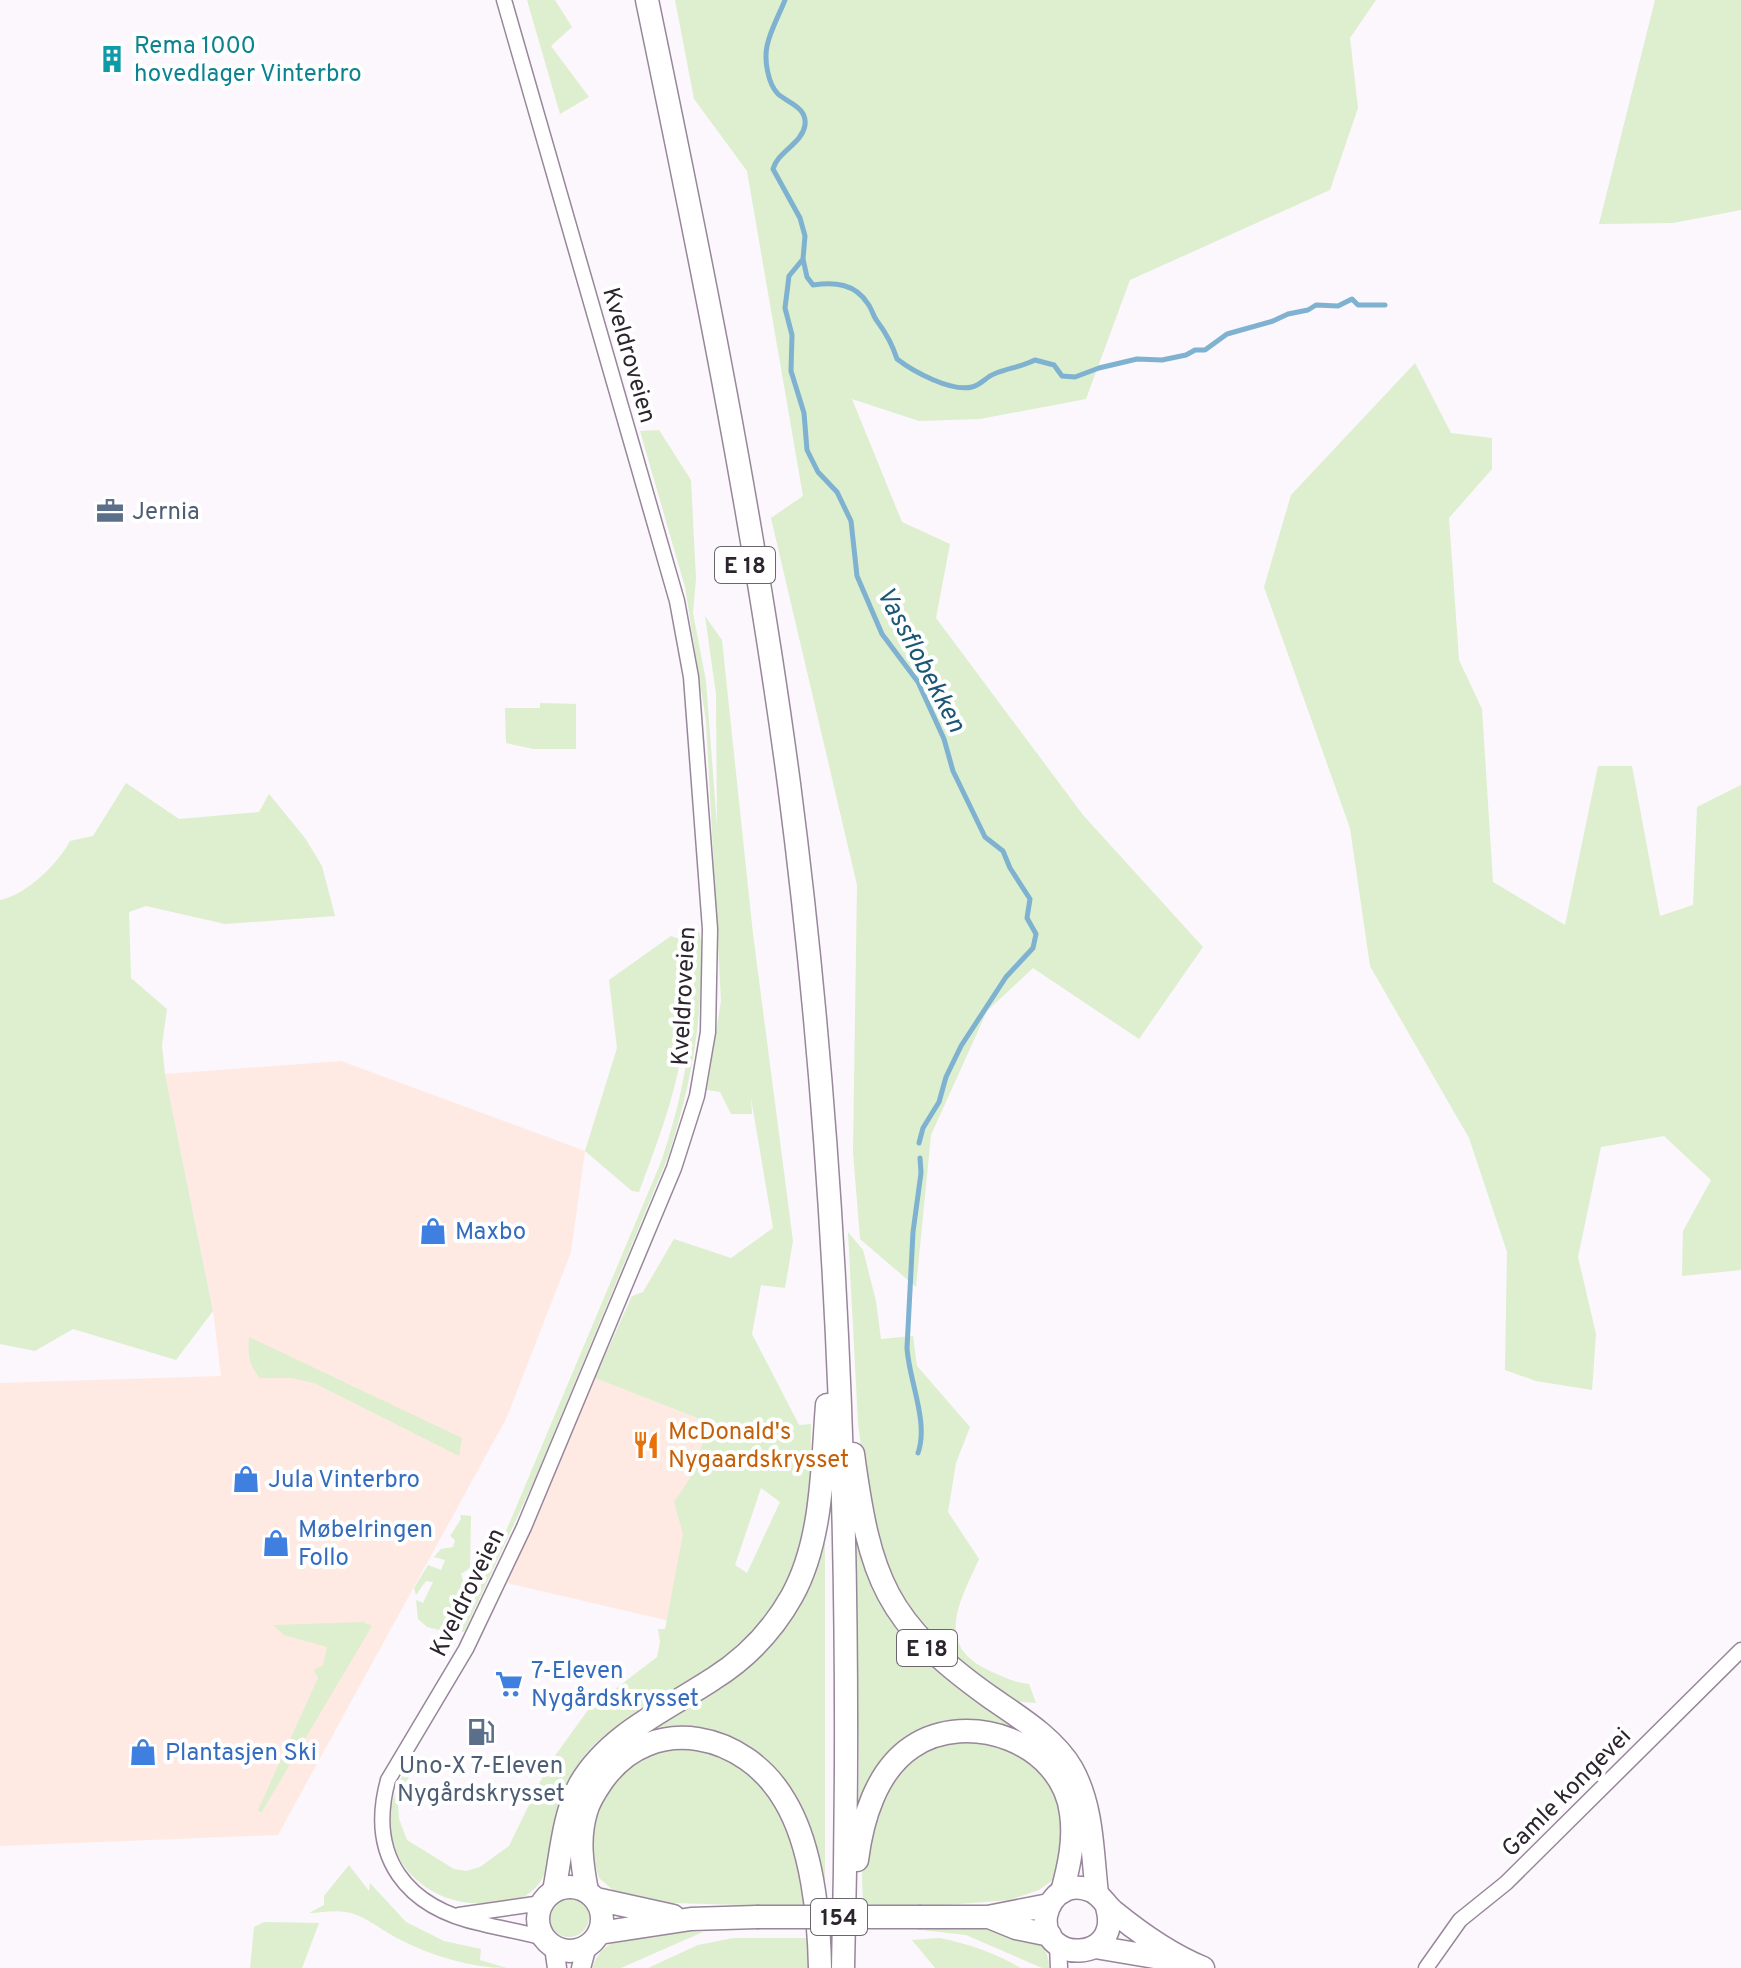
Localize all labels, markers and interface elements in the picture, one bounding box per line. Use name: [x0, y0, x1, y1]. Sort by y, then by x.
place label: Rema 1000 hovedlager Vinterbro: [134, 32, 362, 90]
building icon: Rema 1000 hovedlager Vinterbro: [97, 44, 127, 74]
street label: Kveldroveien: [594, 284, 662, 427]
office icon: Jernia: [95, 496, 125, 526]
place label: Jernia: [132, 498, 200, 528]
road number: E 18: [715, 547, 775, 583]
water label: Vassflobekken: [868, 582, 972, 739]
street label: Kveldroveien: [666, 926, 704, 1067]
shop icon: Maxbo: [418, 1216, 448, 1246]
place label: Maxbo: [455, 1218, 526, 1248]
place label: McDonald's Nygaardskrysset: [668, 1418, 849, 1476]
restaurant icon: McDonald's Nygaardskrysset: [631, 1430, 661, 1460]
shop icon: Jula Vinterbro: [231, 1464, 261, 1494]
place label: Jula Vinterbro: [268, 1466, 420, 1496]
place label: Møbelringen Follo: [298, 1516, 433, 1574]
street label: Kveldroveien: [425, 1524, 513, 1662]
shop icon: Møbelringen Follo: [261, 1528, 291, 1558]
road number: E 18: [897, 1630, 957, 1666]
place label: 7-Eleven Nygårdskrysset: [531, 1657, 699, 1715]
supermarket icon: 7-Eleven Nygårdskrysset: [494, 1669, 524, 1699]
fuel station icon: Uno-X 7-Eleven Nygårdskrysset: [466, 1717, 496, 1747]
street label: Gamle kongevei: [1496, 1722, 1638, 1864]
shop icon: Plantasjen Ski: [128, 1737, 158, 1767]
place label: Plantasjen Ski: [165, 1739, 317, 1769]
place label: Uno-X 7-Eleven Nygårdskrysset: [397, 1752, 565, 1810]
road number: 154: [811, 1899, 867, 1935]

